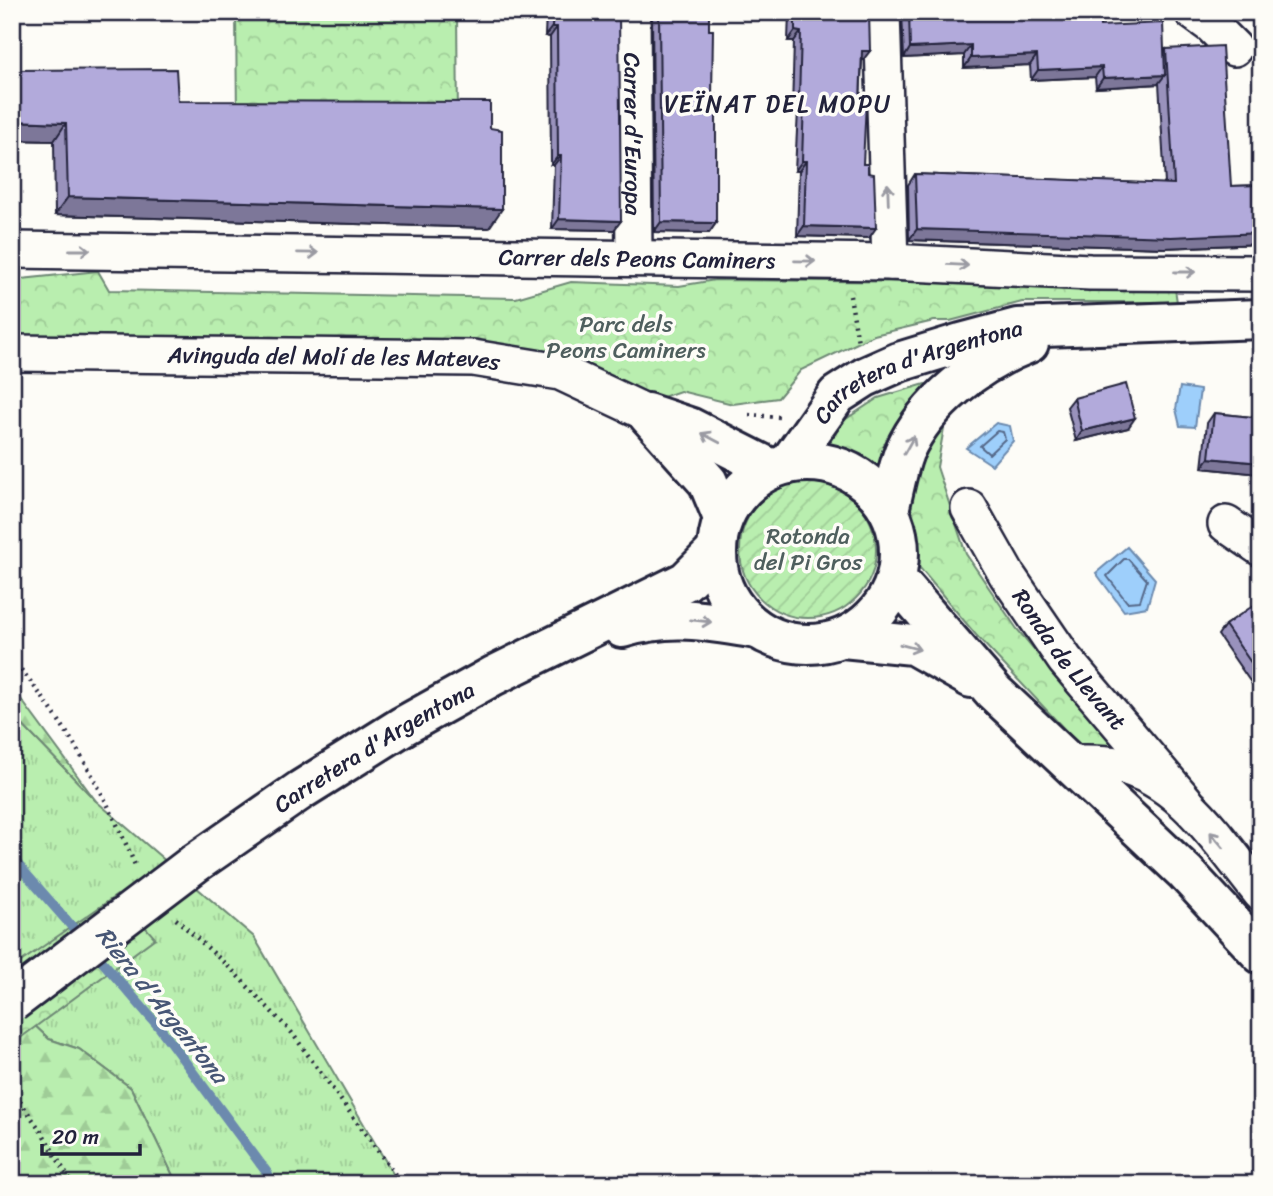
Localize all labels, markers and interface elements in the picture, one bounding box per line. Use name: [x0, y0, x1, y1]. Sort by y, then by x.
street label: Carrer d'Europa: [612, 52, 654, 216]
district label: VEÏNAT DEL MOPU: [664, 83, 892, 125]
one-way arrow: [881, 183, 894, 206]
street label: Carrer dels Peons Caminers: [498, 236, 776, 281]
one-way arrow: [69, 243, 92, 257]
one-way arrow: [296, 246, 319, 260]
one-way arrow: [793, 254, 816, 268]
one-way arrow: [946, 259, 969, 272]
one-way arrow: [1174, 265, 1197, 279]
park label: Parc dels Peons Caminers: [546, 304, 706, 371]
street label: Carretera d'Argentona: [802, 307, 1028, 433]
street label: Avinguda del Molí de les Mateves: [166, 334, 504, 383]
one-way arrow: [701, 431, 722, 444]
one-way arrow: [903, 435, 916, 456]
park label: Rotonda del Pi Gros: [754, 516, 863, 583]
street label: Ronda de Llevant: [1001, 580, 1137, 740]
one-way arrow: [689, 614, 712, 627]
one-way arrow: [899, 641, 921, 654]
street label: Carretera d'Argentona: [265, 669, 483, 824]
one-way arrow: [1209, 832, 1225, 850]
water label: Riera d'Argentona: [85, 917, 240, 1095]
scale bar: [42, 1112, 140, 1156]
text: 20 m: [52, 1118, 99, 1156]

